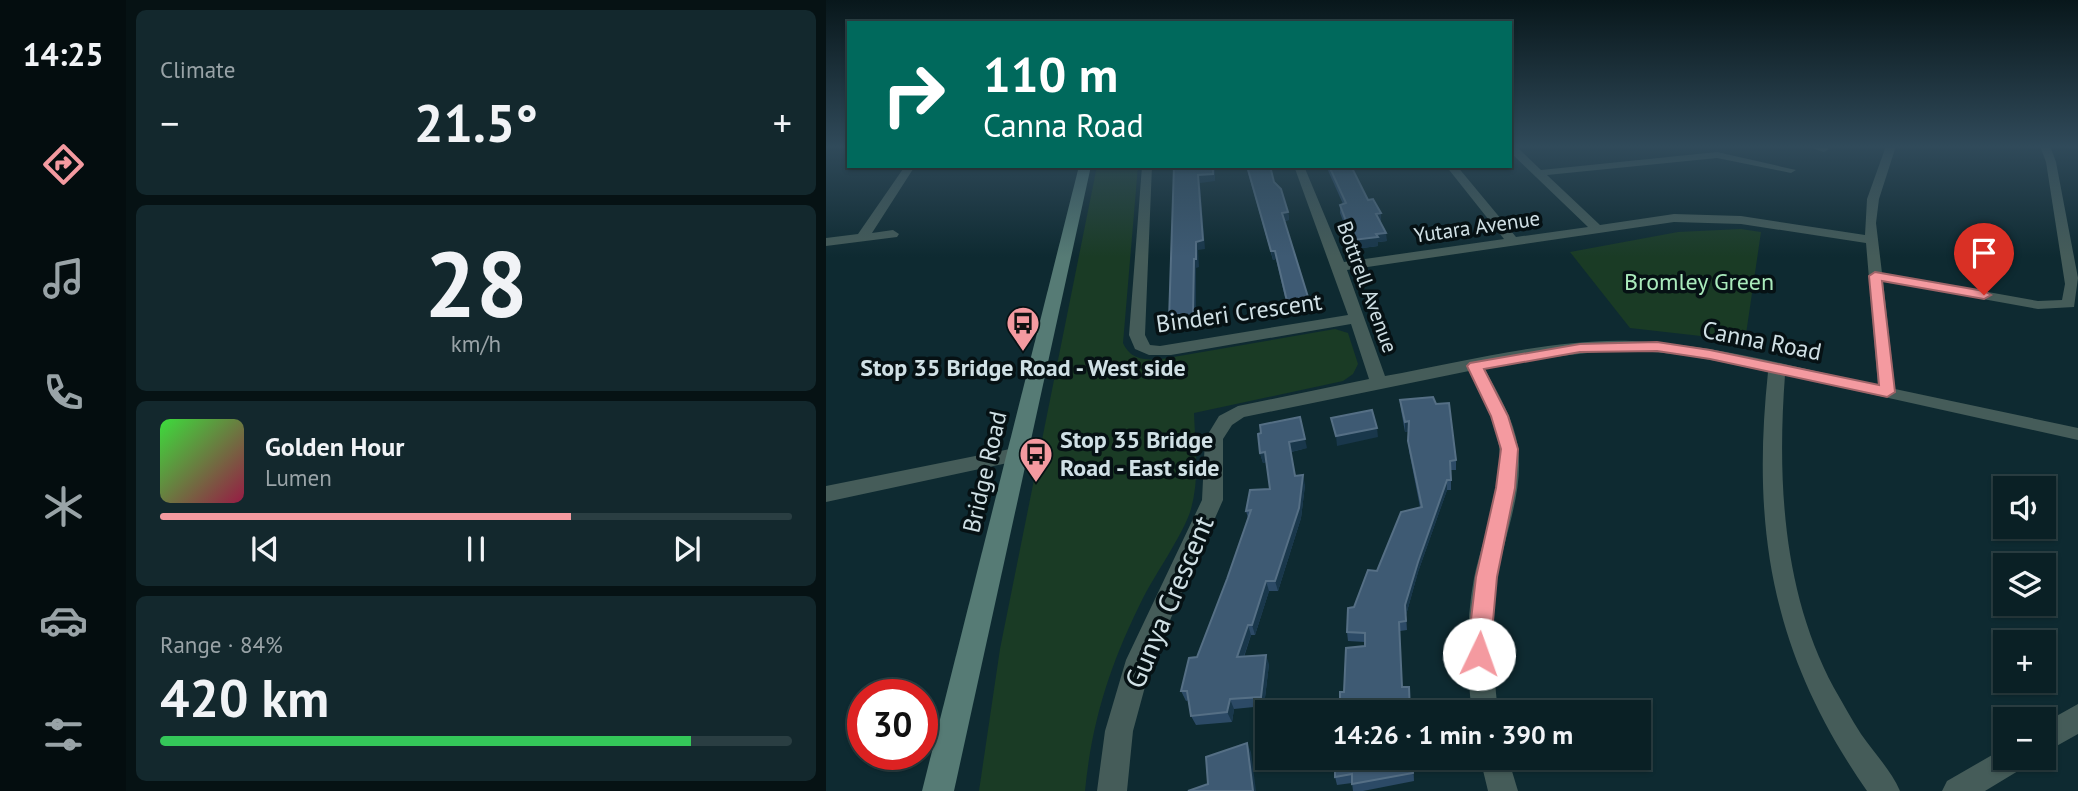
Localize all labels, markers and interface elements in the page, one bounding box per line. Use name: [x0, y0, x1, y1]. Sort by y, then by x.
text: 14:25: [22, 33, 104, 75]
text: 110 m: [983, 42, 1118, 106]
icon: right: [868, 49, 959, 140]
text: Climate: [160, 55, 235, 84]
text: 21.5°: [414, 89, 538, 156]
text: −: [160, 98, 179, 147]
text: +: [773, 98, 792, 147]
text: Canna Road: [983, 104, 1144, 146]
icon: directions: [39, 140, 88, 189]
street label: Yutara Avenue: [1412, 204, 1542, 249]
street label: Bottrell Avenue: [1331, 217, 1404, 356]
pin: [1954, 223, 2014, 295]
text: 28: [424, 224, 528, 342]
icon: arrive: [1965, 234, 2003, 272]
icon: music: [39, 254, 88, 303]
park label: Bromley Green: [1624, 266, 1774, 297]
street label: Binderi Crescent: [1154, 286, 1324, 339]
bus stop icon: Stop 35 Bridge Road - West side: [1004, 304, 1042, 353]
street label: Canna Road: [1700, 314, 1824, 367]
text: km/h: [451, 329, 501, 358]
place label: Stop 35 Bridge Road - West side: [860, 352, 1186, 383]
icon: phone: [39, 368, 88, 417]
street label: Bridge Road: [955, 408, 1014, 536]
place label: Stop 35 Bridge Road - East side: [1060, 424, 1220, 483]
text: Golden Hour: [265, 430, 404, 463]
bus stop icon: Stop 35 Bridge Road - East side: [1017, 435, 1055, 484]
text: Lumen: [265, 463, 332, 492]
map controls: [1993, 476, 2056, 770]
button: sound: [1993, 476, 2056, 539]
icon: climate: [39, 482, 88, 531]
street label: Gunya Crescent: [1116, 509, 1222, 694]
icon: previous: [246, 530, 284, 568]
icon: pause: [457, 530, 495, 568]
icon: next: [668, 530, 706, 568]
button: layers: [1993, 553, 2056, 616]
icon: car: [39, 596, 88, 645]
position arrow: [1442, 617, 1516, 691]
text: Range · 84%: [160, 630, 283, 659]
button: +: [1993, 630, 2056, 693]
text: 420 km: [160, 664, 329, 731]
speed limit sign: 30: [847, 679, 938, 770]
button: −: [1993, 707, 2056, 770]
icon: filters: [39, 710, 88, 759]
text: 14:26 · 1 min · 390 m: [1333, 718, 1573, 751]

